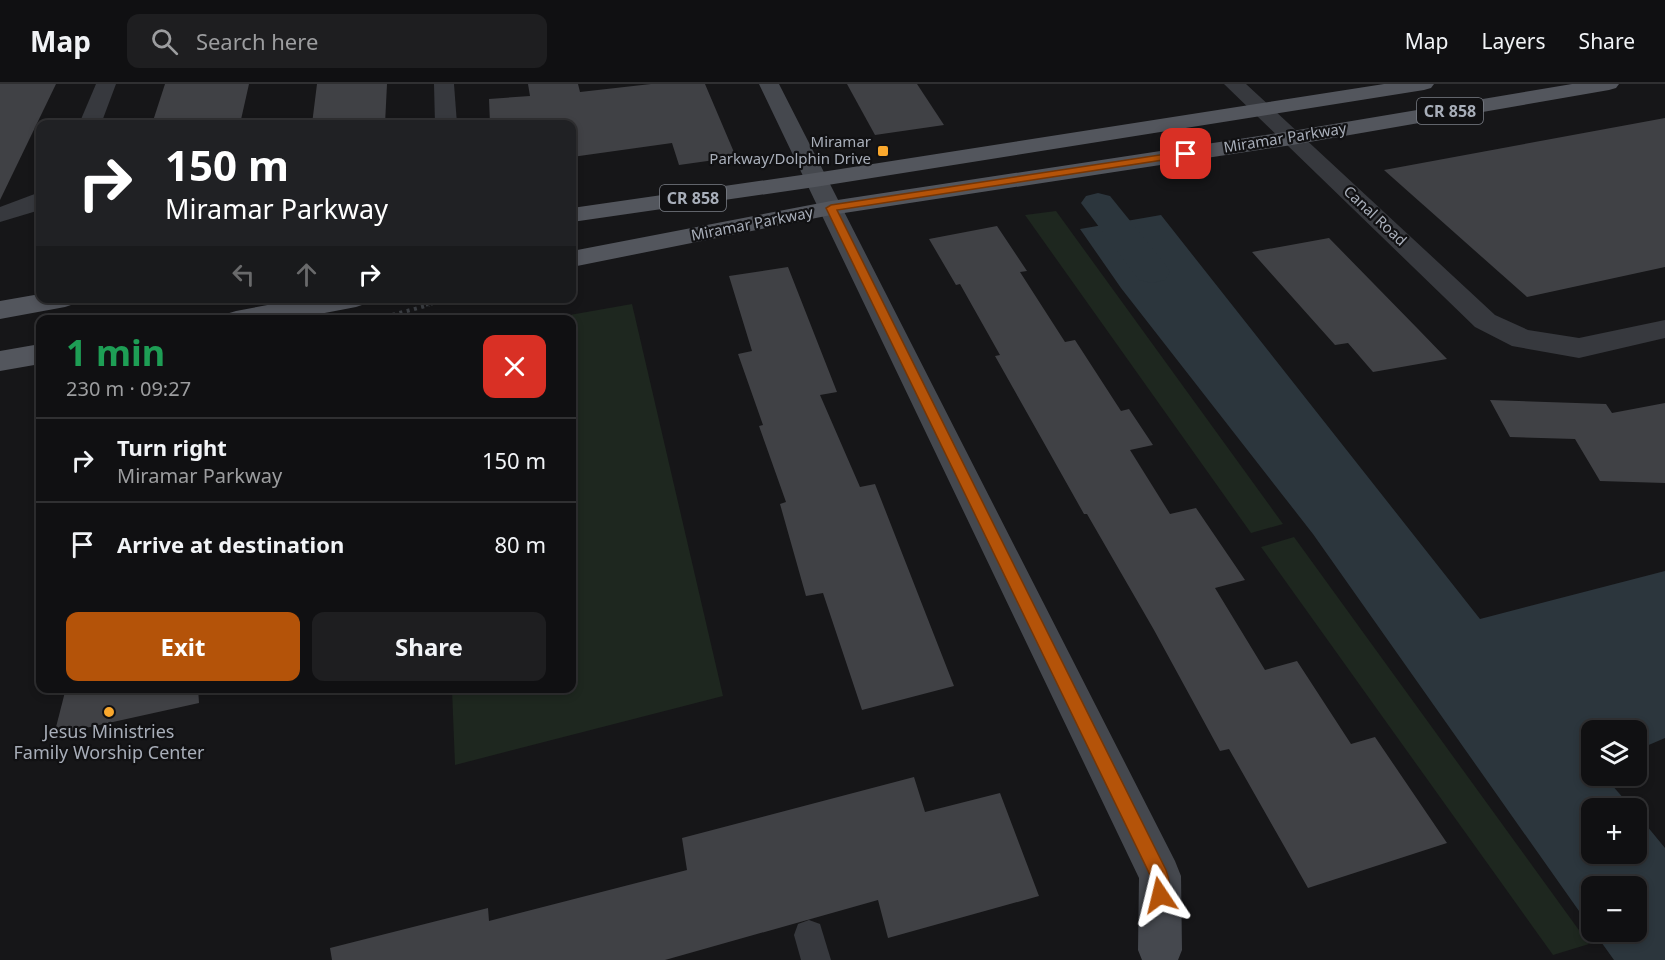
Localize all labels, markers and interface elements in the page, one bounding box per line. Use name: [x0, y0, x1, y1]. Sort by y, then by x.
search box: [127, 14, 547, 68]
text: Map: [30, 22, 91, 60]
icon: search: [148, 25, 181, 58]
text: Search here: [196, 26, 318, 56]
text: Map: [1405, 27, 1449, 55]
text: Layers: [1482, 27, 1546, 55]
text: Share: [1579, 27, 1635, 55]
road number: CR 858: [1417, 98, 1483, 124]
street label: Miramar Parkway: [1222, 117, 1348, 157]
pin: [1160, 128, 1211, 179]
place label: Miramar Parkway/Dolphin Drive: [709, 131, 871, 168]
text: 150 m: [165, 136, 289, 193]
icon: arrive: [1169, 137, 1202, 170]
icon: right: [66, 144, 144, 222]
marker: Miramar Parkway/Dolphin Drive: [876, 144, 890, 158]
street label: Canal Road: [1340, 181, 1412, 250]
road number: CR 858: [660, 185, 726, 211]
text: Miramar Parkway: [165, 190, 388, 227]
street label: Miramar Parkway: [689, 201, 815, 245]
icon: left: [227, 258, 260, 291]
icon: ahead: [290, 258, 323, 291]
icon: right: [353, 258, 386, 291]
text: 1 min: [66, 328, 165, 377]
button: close: [483, 335, 546, 398]
text: 230 m · 09:27: [66, 375, 191, 402]
text: Turn right: [117, 432, 227, 462]
icon: right: [66, 444, 99, 477]
text: 150 m: [482, 445, 546, 475]
text: Miramar Parkway: [117, 462, 282, 489]
icon: arrive: [66, 528, 99, 561]
text: Arrive at destination: [117, 529, 344, 559]
text: 80 m: [495, 529, 546, 559]
button: Exit: [66, 612, 300, 681]
button: Share: [312, 612, 546, 681]
marker: Jesus Ministries Family Worship Center: [102, 705, 116, 719]
place label: Jesus Ministries Family Worship Center: [14, 719, 205, 764]
map controls: [1581, 720, 1647, 942]
button: layers: [1581, 720, 1647, 786]
button: +: [1581, 798, 1647, 864]
position arrow: [1128, 863, 1192, 927]
button: −: [1581, 876, 1647, 942]

